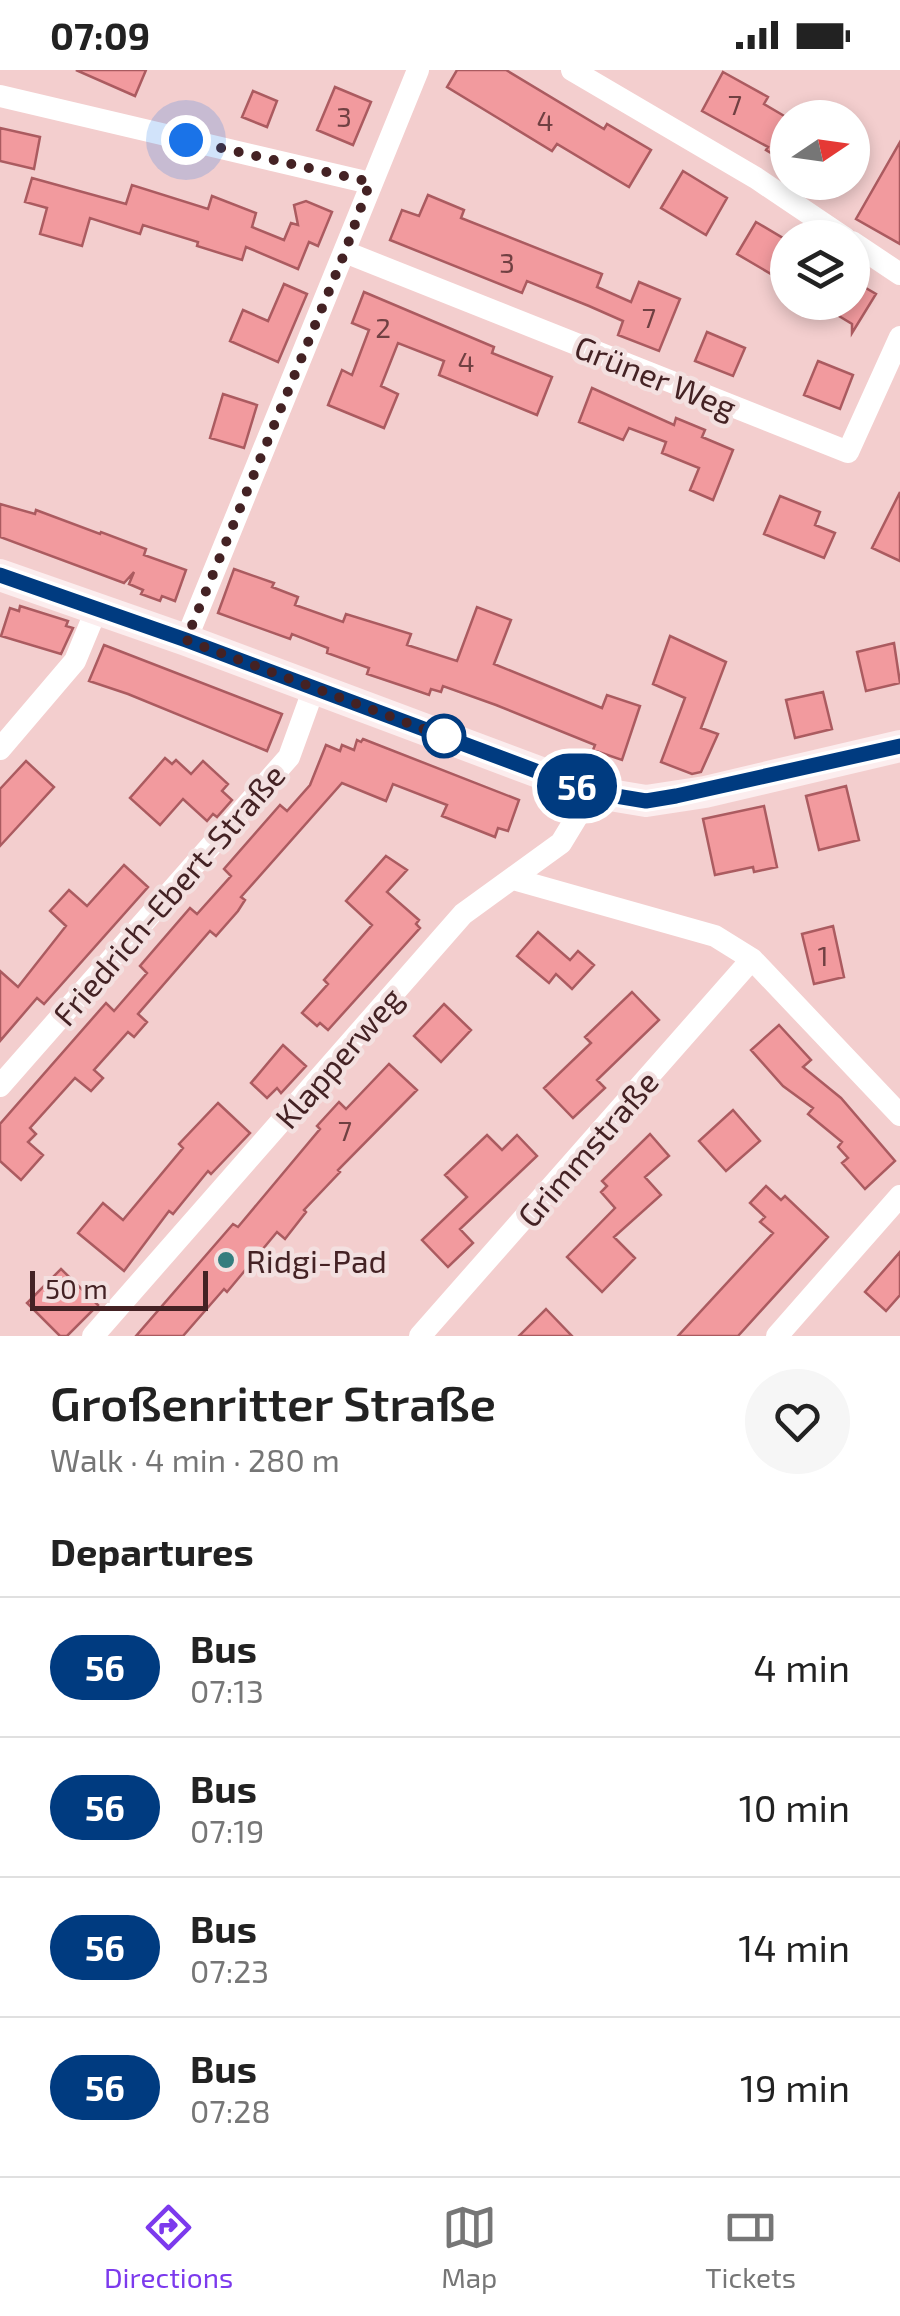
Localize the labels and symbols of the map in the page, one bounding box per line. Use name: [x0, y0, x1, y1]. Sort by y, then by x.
house number: 7: [728, 87, 742, 121]
house number: 3: [336, 99, 352, 133]
north arrow: [770, 100, 870, 200]
house number: 4: [536, 103, 554, 137]
your location: [161, 115, 211, 165]
house number: 3: [499, 245, 515, 279]
house number: 7: [642, 300, 656, 334]
house number: 2: [375, 310, 391, 344]
street label: Grüner Weg: [570, 326, 742, 426]
house number: 4: [457, 344, 475, 378]
unlabelled marker: [423, 715, 465, 757]
line badge: 56: [532, 754, 622, 818]
street label: Friedrich-Ebert-Straße: [44, 756, 292, 1032]
house number: 1: [817, 938, 829, 972]
street label: Klapperweg: [266, 979, 410, 1135]
street label: Grimmstraße: [509, 1062, 665, 1234]
house number: 7: [338, 1113, 352, 1147]
place label: Ridgi-Pad: [246, 1241, 387, 1279]
marker: Ridgi-Pad: [215, 1249, 237, 1271]
scale bar: [30, 1266, 208, 1310]

